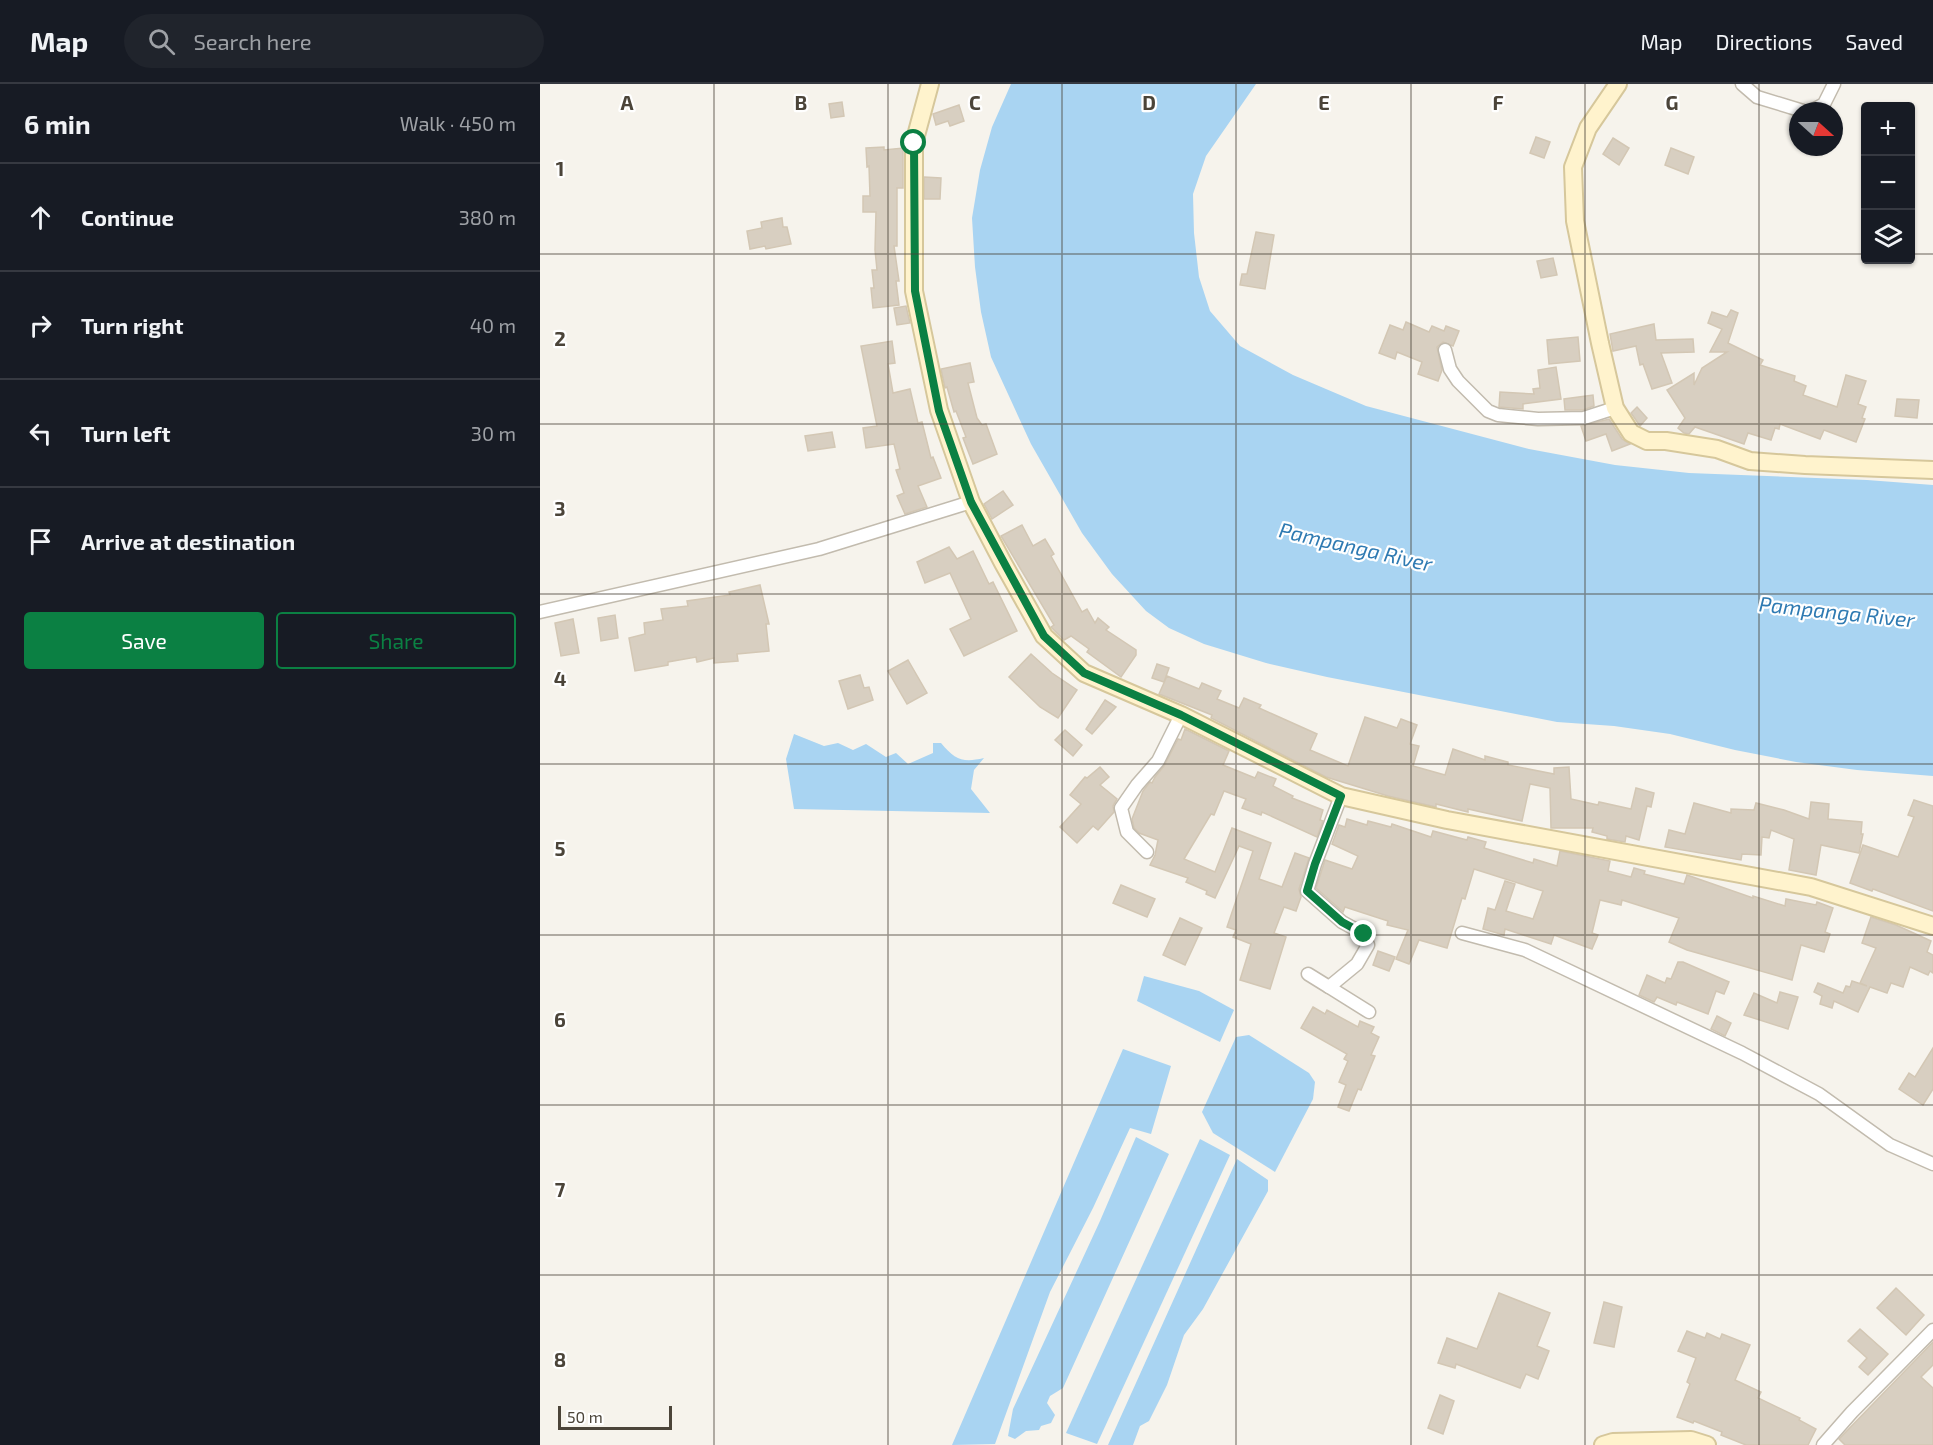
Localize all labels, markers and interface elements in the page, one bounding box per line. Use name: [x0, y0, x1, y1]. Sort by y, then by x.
search box: [124, 14, 544, 68]
text: Map: [30, 24, 88, 58]
icon: search: [145, 25, 178, 58]
text: Search here: [193, 28, 312, 54]
text: Map: [1640, 29, 1683, 54]
text: Directions: [1716, 29, 1812, 54]
text: Saved: [1845, 29, 1903, 54]
text: A: [620, 90, 634, 114]
text: B: [795, 90, 807, 114]
text: C: [969, 90, 981, 114]
text: D: [1142, 90, 1156, 114]
text: E: [1318, 90, 1330, 114]
text: F: [1492, 90, 1504, 114]
text: G: [1666, 90, 1678, 114]
north arrow: [1789, 102, 1843, 156]
map controls: [1861, 102, 1915, 264]
button: +: [1861, 102, 1915, 156]
text: 6 min: [24, 108, 91, 139]
text: Walk · 450 m: [400, 111, 516, 135]
route start: [900, 129, 926, 155]
text: 1: [556, 156, 564, 180]
button: −: [1861, 156, 1915, 210]
icon: ahead: [24, 201, 57, 234]
text: Continue: [81, 204, 174, 230]
text: 380 m: [459, 205, 516, 229]
button: layers: [1861, 210, 1915, 264]
icon: right: [24, 309, 57, 342]
text: Turn right: [81, 312, 183, 338]
text: 40 m: [470, 313, 516, 337]
text: 2: [554, 326, 566, 350]
icon: left: [24, 417, 57, 450]
text: Turn left: [81, 420, 170, 446]
text: 30 m: [471, 421, 516, 445]
text: 3: [554, 496, 566, 520]
water label: Pampanga River: [1277, 516, 1436, 576]
icon: arrive: [24, 525, 57, 558]
text: Arrive at destination: [81, 528, 295, 554]
water label: Pampanga River: [1758, 590, 1917, 632]
button: Save: [24, 612, 264, 669]
button: Share: [276, 612, 516, 669]
text: 4: [554, 666, 567, 690]
text: 5: [554, 836, 566, 860]
route end: [1350, 920, 1376, 946]
text: 6: [554, 1007, 566, 1031]
text: 7: [555, 1177, 566, 1201]
text: 8: [554, 1347, 566, 1371]
scale bar: [558, 1403, 672, 1430]
text: 50 m: [567, 1407, 603, 1426]

